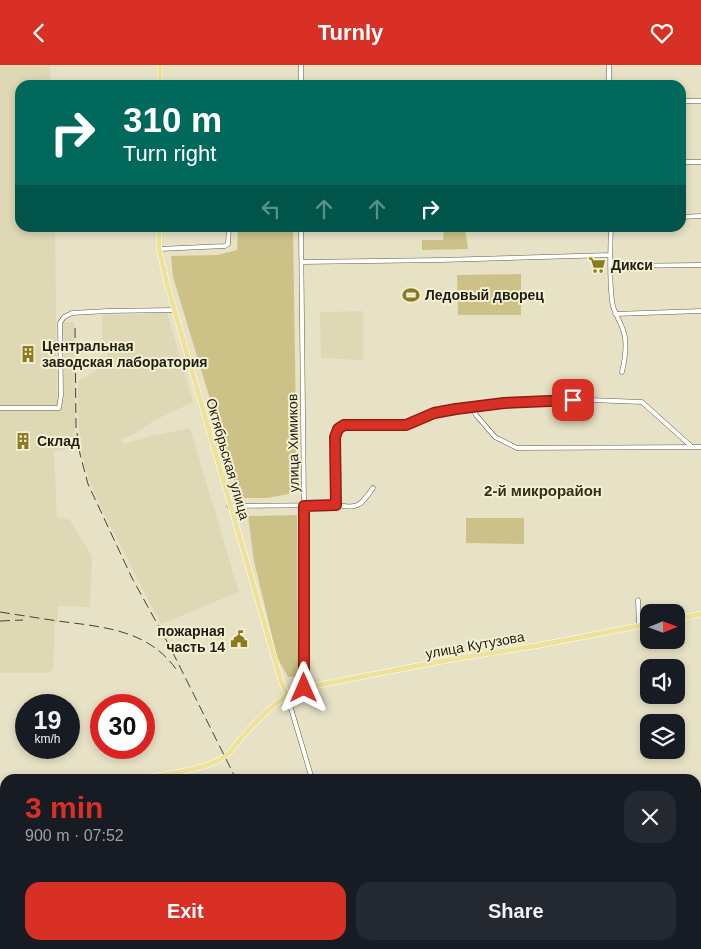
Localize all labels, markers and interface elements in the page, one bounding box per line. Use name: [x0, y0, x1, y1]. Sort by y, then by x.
icon: back: [25, 19, 53, 47]
icon: heart: [648, 19, 676, 47]
text: Turnly: [318, 20, 383, 45]
icon: right: [40, 100, 105, 165]
text: 310 m: [123, 100, 222, 139]
text: Turn right: [123, 141, 216, 166]
icon: left: [257, 195, 285, 223]
icon: ahead: [310, 195, 338, 223]
icon: ahead: [363, 195, 391, 223]
icon: right: [416, 195, 444, 223]
supermarket icon: Дикси: [587, 255, 607, 275]
place label: Дикси: [611, 257, 653, 273]
sports icon: Ледовый дворец: [401, 285, 421, 305]
place label: Ледовый дворец: [425, 287, 544, 303]
place label: Центральная заводская лаборатория: [42, 338, 207, 370]
building icon: Центральная заводская лаборатория: [18, 344, 38, 364]
pin: [552, 379, 594, 421]
icon: arrive: [559, 386, 587, 414]
street label: улица Химиков: [284, 394, 302, 492]
street label: Октябрьская улица: [203, 396, 253, 522]
building icon: Склад: [13, 431, 33, 451]
place label: Склад: [37, 433, 80, 449]
district label: 2-й микрорайон: [484, 482, 602, 499]
north arrow: [640, 604, 685, 649]
map controls: [640, 604, 685, 759]
place label: пожарная часть 14: [157, 623, 225, 655]
street label: улица Кутузова: [424, 628, 526, 662]
public building icon: пожарная часть 14: [229, 629, 249, 649]
button: sound: [640, 659, 685, 704]
position arrow: [277, 661, 329, 713]
speed limit sign: 30: [90, 694, 155, 759]
text: 19: [34, 706, 61, 734]
button: layers: [640, 714, 685, 759]
text: km/h: [34, 732, 61, 746]
text: 3 min: [25, 791, 103, 824]
button: close: [624, 791, 676, 843]
text: 900 m · 07:52: [25, 827, 124, 844]
button: Exit: [25, 882, 346, 940]
button: Share: [356, 882, 676, 940]

